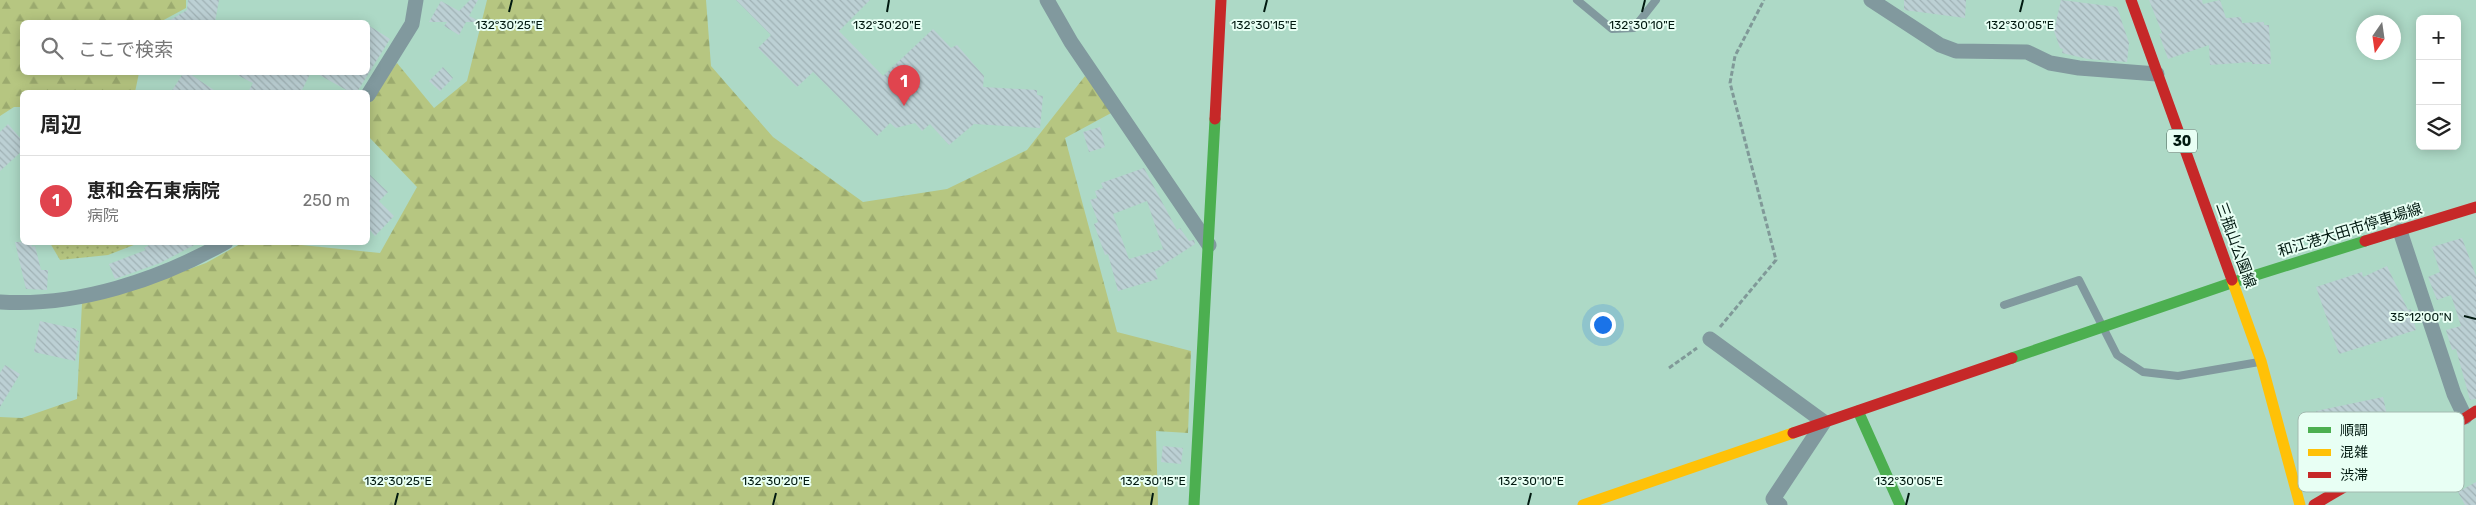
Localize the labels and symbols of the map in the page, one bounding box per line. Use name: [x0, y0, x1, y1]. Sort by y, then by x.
north arrow: [2356, 15, 2401, 60]
text: 132°30'25"E: [475, 18, 543, 32]
text: 132°30'20"E: [853, 18, 921, 32]
text: 132°30'15"E: [1231, 18, 1297, 32]
text: 132°30'10"E: [1609, 18, 1675, 32]
text: 132°30'05"E: [1986, 18, 2054, 32]
pin: 1: [888, 65, 920, 106]
road number: 30: [2167, 130, 2197, 152]
street label: 和江港大田市停車場線: [2276, 199, 2424, 261]
street label: 三瓶山公園線: [2212, 200, 2260, 290]
text: 35°12'00"N: [2390, 310, 2452, 324]
your location: [1590, 312, 1616, 338]
legend: [2298, 412, 2464, 492]
text: 順調: [2340, 422, 2368, 439]
text: 混雑: [2340, 444, 2368, 461]
text: 渋滞: [2340, 467, 2368, 484]
text: 132°30'25"E: [364, 474, 432, 488]
text: 132°30'20"E: [742, 474, 810, 488]
text: 132°30'15"E: [1120, 474, 1186, 488]
text: 132°30'10"E: [1498, 474, 1564, 488]
text: 132°30'05"E: [1875, 474, 1943, 488]

